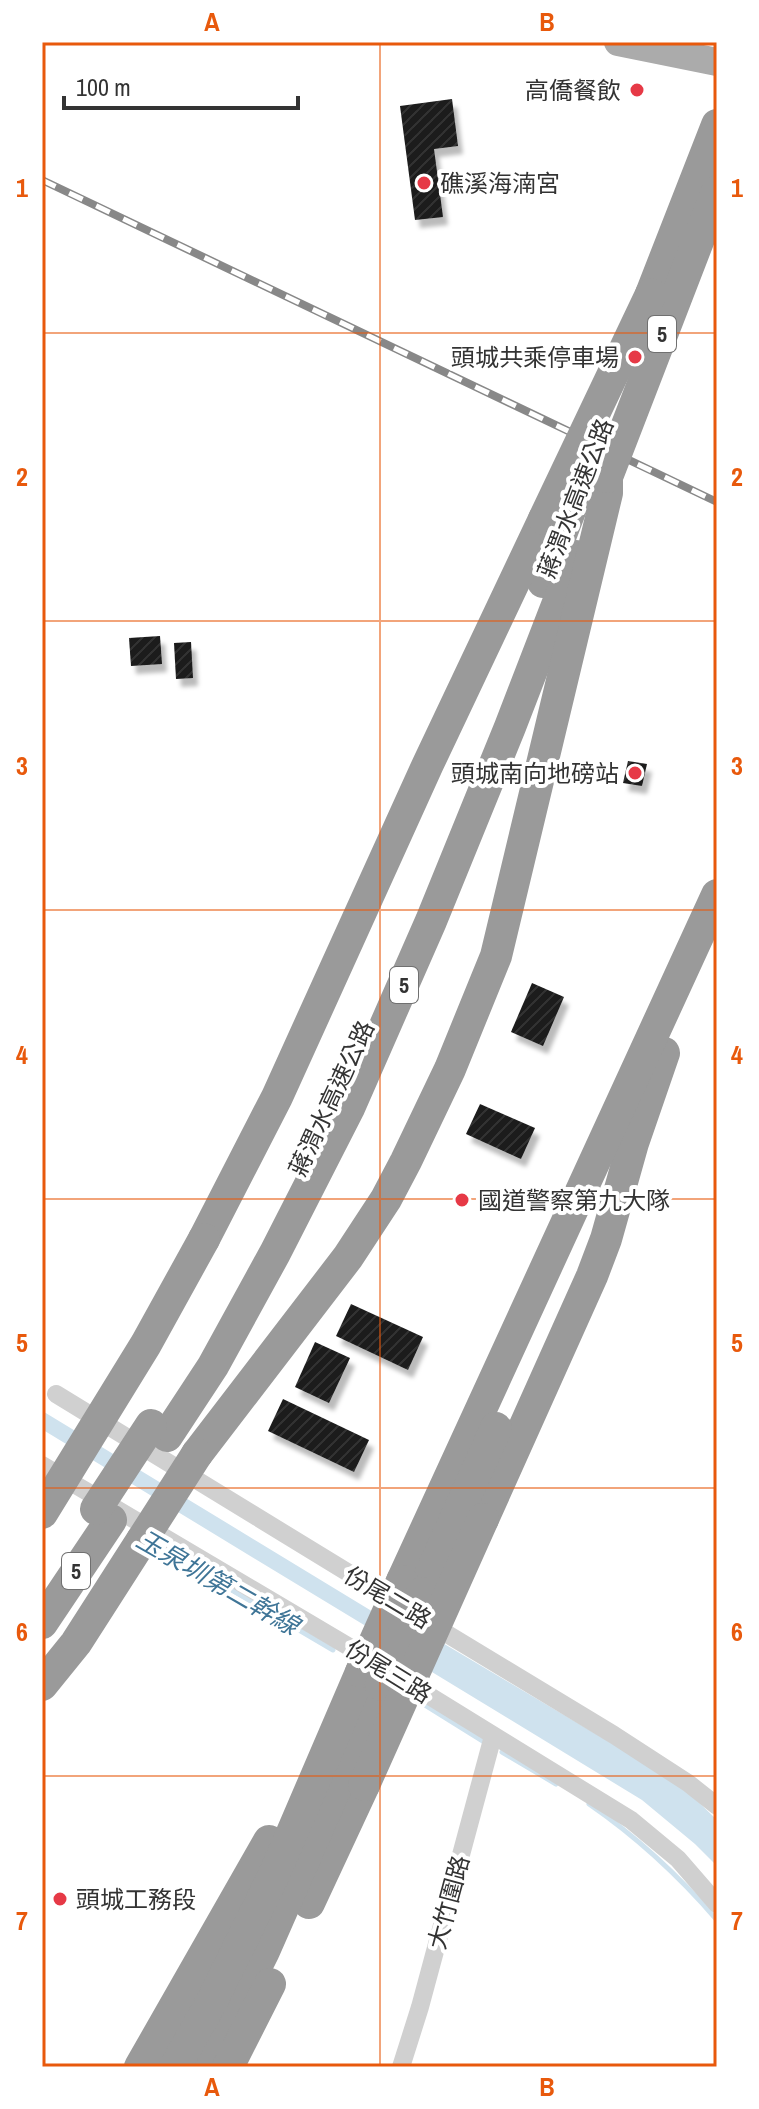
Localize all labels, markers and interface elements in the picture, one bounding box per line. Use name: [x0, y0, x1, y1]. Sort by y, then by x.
text: A: [204, 4, 220, 39]
text: B: [539, 4, 555, 39]
scale bar: [64, 60, 298, 110]
text: 100 m: [76, 71, 131, 103]
place label: 高僑餐飲: [525, 74, 621, 106]
marker: 高僑餐飲: [628, 81, 646, 99]
place label: 礁溪海湳宮: [440, 167, 560, 199]
text: 1: [16, 170, 28, 205]
text: 1: [731, 170, 743, 205]
marker: 礁溪海湳宮: [415, 174, 433, 192]
road number: 5: [648, 316, 676, 352]
place label: 頭城共乘停車場: [451, 341, 619, 373]
marker: 頭城共乘停車場: [626, 348, 644, 366]
street label: 蔣渭水高速公路: [530, 414, 620, 582]
text: 2: [16, 459, 28, 494]
text: 2: [731, 459, 743, 494]
text: 3: [16, 748, 28, 783]
text: 3: [731, 748, 743, 783]
place label: 頭城南向地磅站: [451, 757, 619, 789]
marker: 頭城南向地磅站: [626, 764, 644, 782]
road number: 5: [390, 967, 418, 1003]
street label: 蔣渭水高速公路: [281, 1015, 381, 1181]
text: 4: [16, 1037, 28, 1072]
text: 4: [731, 1037, 743, 1072]
place label: 國道警察第九大隊: [478, 1184, 670, 1216]
marker: 國道警察第九大隊: [453, 1191, 471, 1209]
text: 5: [16, 1325, 28, 1360]
text: 5: [731, 1325, 743, 1360]
water label: 玉泉圳第二幹線: [130, 1521, 308, 1644]
road number: 5: [62, 1553, 90, 1589]
street label: 份尾二路: [339, 1559, 437, 1635]
text: 6: [16, 1614, 28, 1649]
text: 6: [731, 1614, 743, 1649]
street label: 份尾三路: [340, 1632, 438, 1710]
street label: 大竹圍路: [420, 1851, 476, 1953]
place label: 頭城工務段: [76, 1883, 196, 1915]
marker: 頭城工務段: [51, 1890, 69, 1908]
text: 7: [16, 1903, 28, 1938]
text: 7: [731, 1903, 743, 1938]
text: A: [204, 2069, 220, 2104]
text: B: [539, 2069, 555, 2104]

